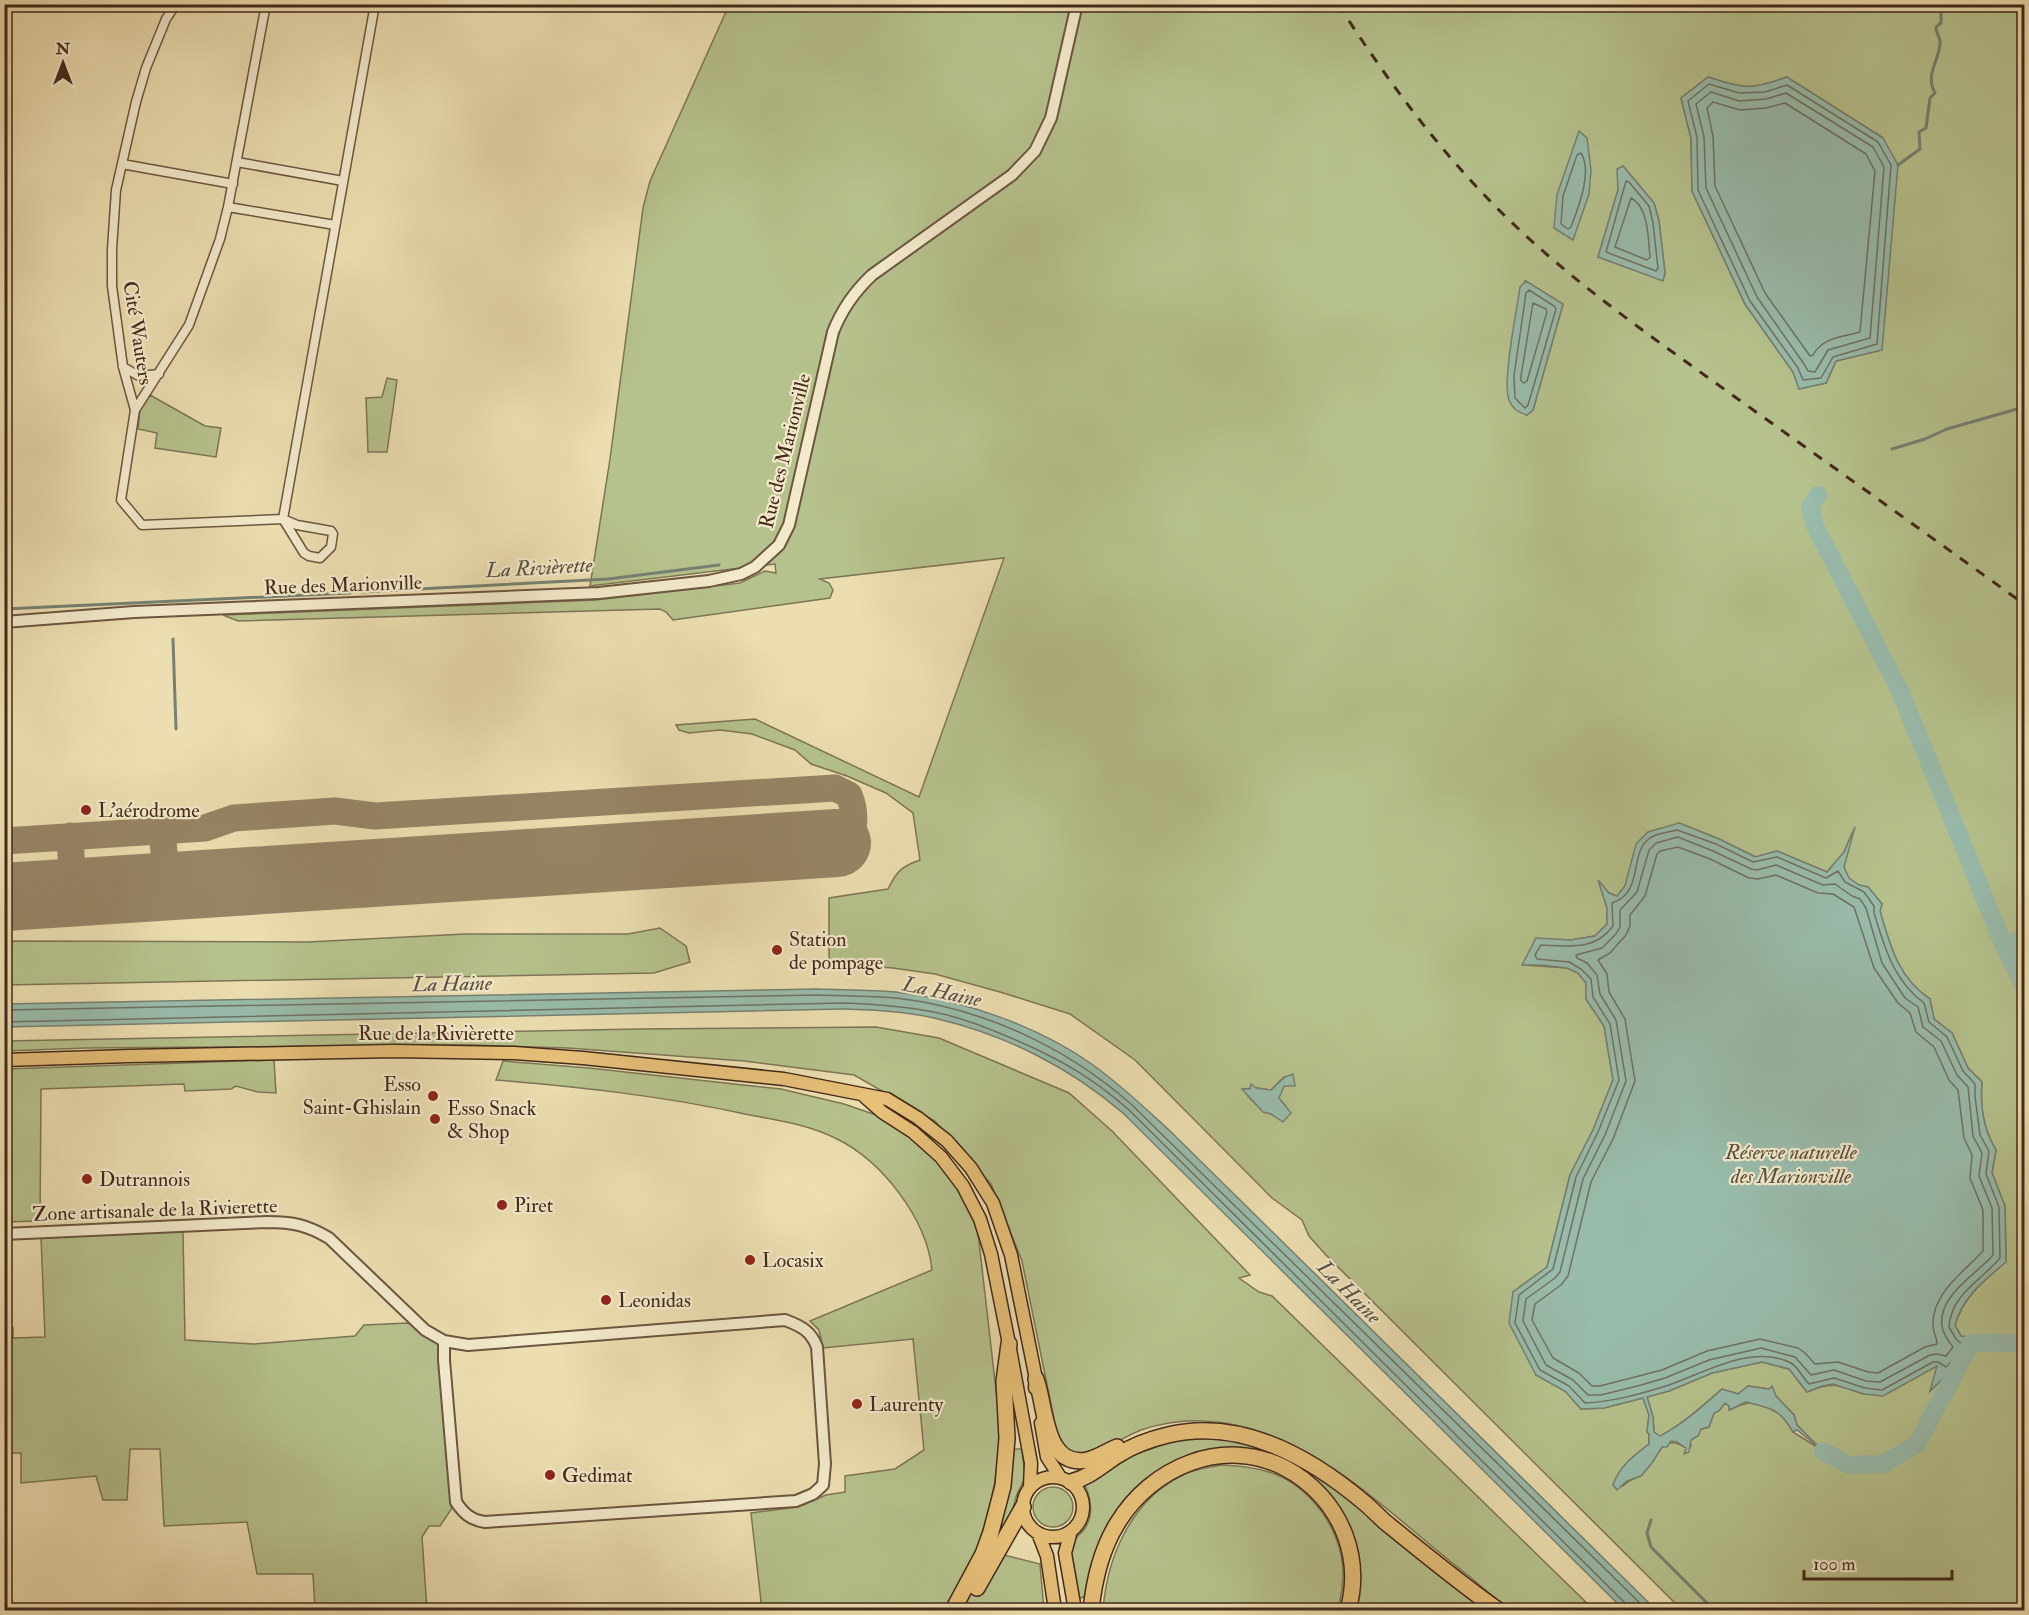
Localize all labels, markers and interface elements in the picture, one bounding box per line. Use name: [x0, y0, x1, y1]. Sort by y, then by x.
north arrow: [33, 33, 93, 93]
text: N: [55, 39, 71, 59]
street label: Cité Wauters: [117, 279, 159, 387]
street label: Rue des Marionville: [754, 371, 816, 531]
water label: La Rivièrette: [484, 552, 594, 584]
street label: Rue des Marionville: [263, 570, 423, 600]
place label: L'aérodrome: [98, 798, 200, 823]
marker: L'aérodrome: [79, 803, 93, 817]
place label: Station de pompage: [789, 927, 883, 976]
marker: Station de pompage: [770, 943, 784, 957]
water label: La Haine: [411, 970, 493, 998]
water label: La Haine: [899, 970, 985, 1014]
street label: Rue de la Rivièrette: [358, 1021, 514, 1046]
place label: Esso Saint-Ghislain: [303, 1072, 421, 1120]
marker: Esso Saint-Ghislain: [426, 1089, 440, 1103]
place label: Esso Snack & Shop: [447, 1096, 537, 1145]
marker: Esso Snack & Shop: [428, 1112, 442, 1126]
water label: Réserve naturelle des Marionville: [1724, 1139, 1858, 1190]
place label: Dutrannois: [99, 1167, 190, 1192]
marker: Dutrannois: [80, 1172, 94, 1186]
street label: Zone artisanale de la Rivierette: [32, 1193, 278, 1227]
place label: Piret: [514, 1193, 554, 1218]
marker: Piret: [495, 1198, 509, 1212]
place label: Locasix: [762, 1248, 824, 1273]
marker: Locasix: [743, 1253, 757, 1267]
water label: La Haine: [1311, 1254, 1387, 1330]
place label: Leonidas: [618, 1288, 691, 1313]
marker: Leonidas: [599, 1293, 613, 1307]
place label: Laurenty: [869, 1392, 944, 1417]
marker: Laurenty: [850, 1397, 864, 1411]
place label: Gedimat: [562, 1463, 633, 1488]
marker: Gedimat: [543, 1468, 557, 1482]
scale bar: [1804, 1543, 1952, 1581]
text: 100 m: [1813, 1553, 1856, 1576]

